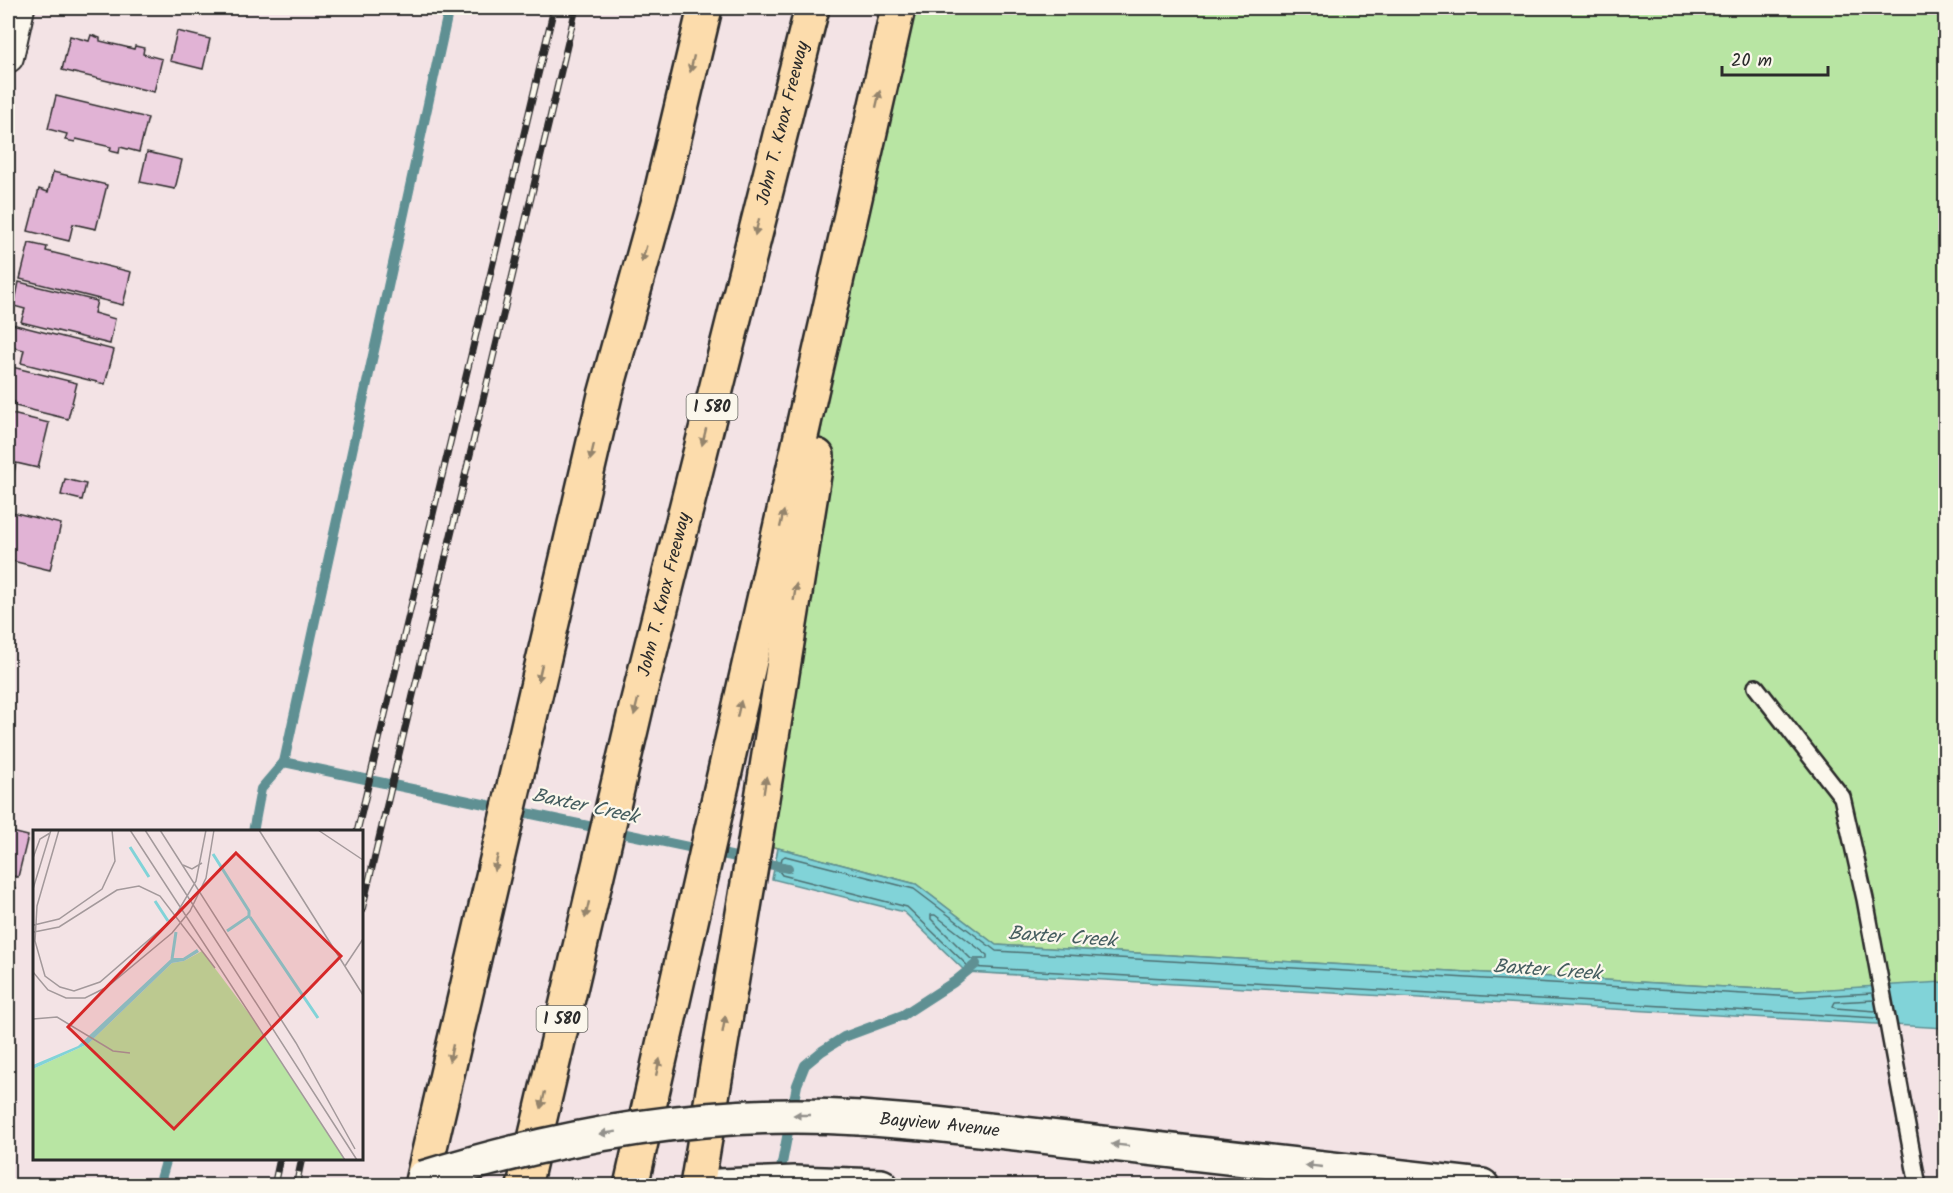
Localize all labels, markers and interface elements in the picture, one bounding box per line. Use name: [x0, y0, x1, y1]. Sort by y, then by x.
street label: John T. Knox Freeway: [748, 38, 818, 208]
scale bar: [1722, 39, 1828, 77]
text: 20 m: [1731, 47, 1772, 76]
one-way arrow: [686, 55, 696, 74]
one-way arrow: [873, 90, 883, 108]
one-way arrow: [752, 218, 762, 237]
one-way arrow: [639, 245, 648, 263]
road number: I 580: [686, 394, 738, 420]
one-way arrow: [699, 428, 709, 446]
one-way arrow: [586, 442, 596, 461]
street label: John T. Knox Freeway: [630, 509, 699, 680]
one-way arrow: [778, 509, 787, 528]
one-way arrow: [791, 583, 800, 602]
one-way arrow: [535, 664, 545, 683]
one-way arrow: [630, 698, 640, 716]
one-way arrow: [734, 699, 744, 718]
one-way arrow: [760, 775, 769, 794]
water label: Baxter Creek: [529, 780, 644, 834]
inset map: [33, 830, 363, 1160]
one-way arrow: [491, 854, 500, 873]
one-way arrow: [582, 901, 592, 919]
water label: Baxter Creek: [1007, 918, 1120, 958]
water label: Baxter Creek: [1492, 951, 1605, 991]
road number: I 580: [536, 1006, 588, 1032]
one-way arrow: [720, 1015, 729, 1034]
one-way arrow: [446, 1044, 456, 1062]
one-way arrow: [653, 1058, 663, 1076]
one-way arrow: [538, 1091, 548, 1109]
street label: Bayview Avenue: [878, 1105, 1001, 1146]
one-way arrow: [792, 1110, 811, 1120]
one-way arrow: [598, 1129, 617, 1138]
one-way arrow: [1110, 1140, 1129, 1149]
one-way arrow: [1304, 1161, 1323, 1171]

